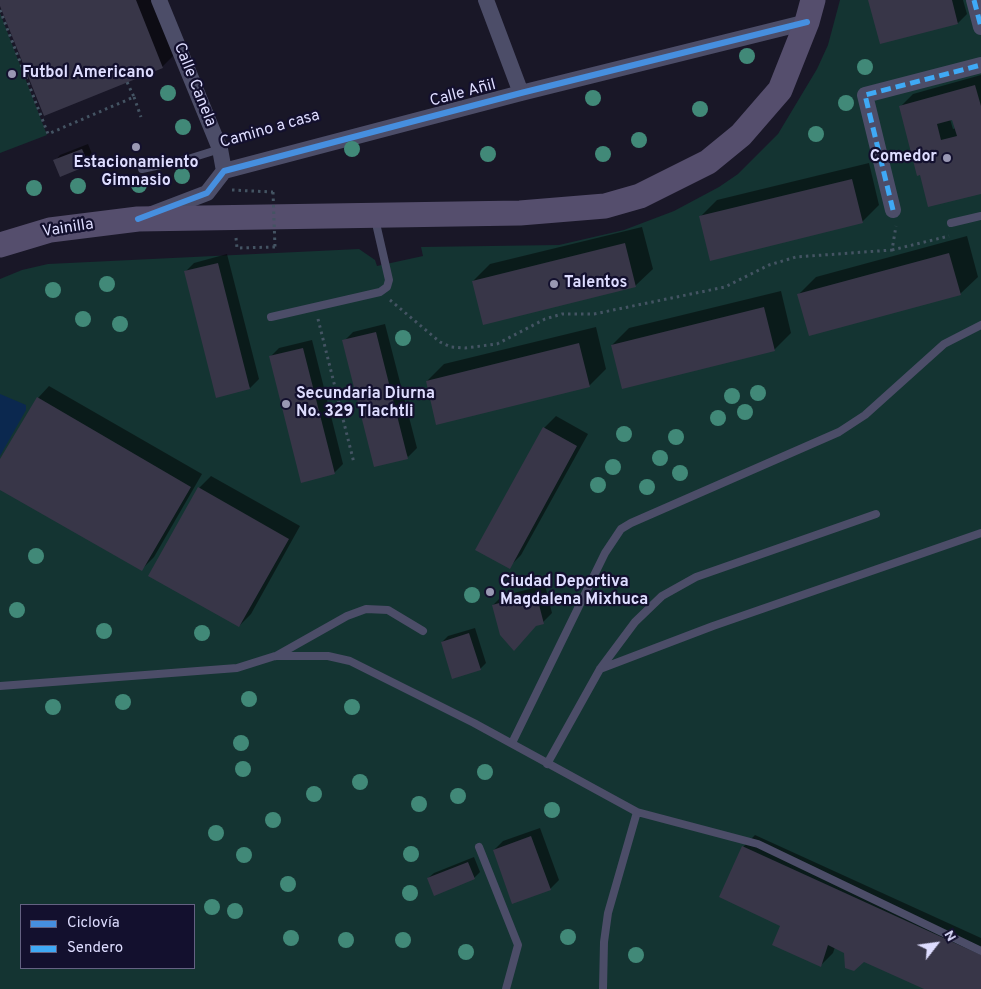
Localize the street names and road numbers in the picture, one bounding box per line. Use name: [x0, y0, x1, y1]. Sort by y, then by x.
street label: Calle Canela: [168, 40, 220, 130]
street label: Calle Añil: [428, 76, 498, 112]
street label: Camino a casa: [218, 107, 322, 153]
street label: Vainilla: [41, 215, 95, 243]

